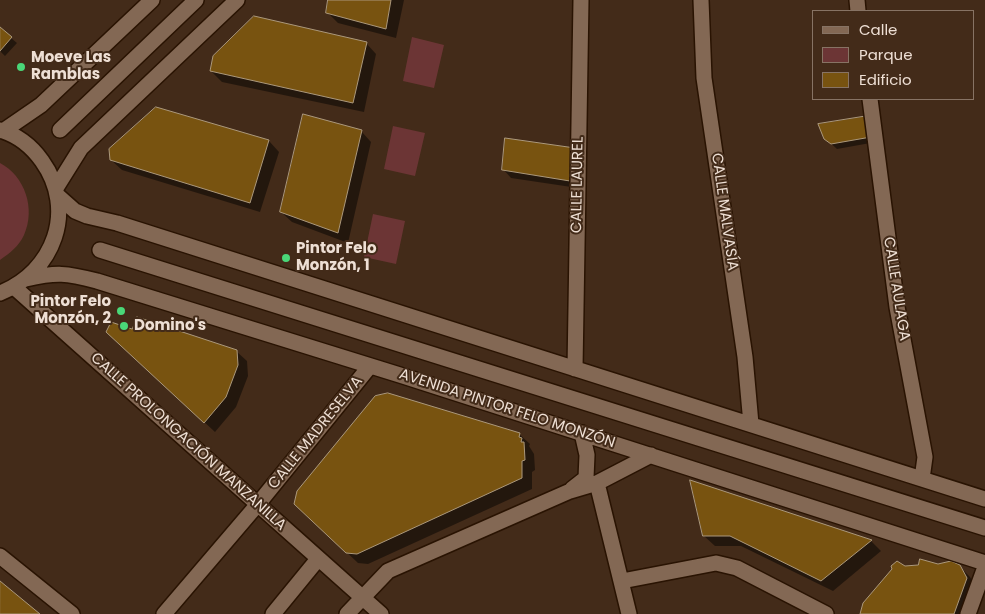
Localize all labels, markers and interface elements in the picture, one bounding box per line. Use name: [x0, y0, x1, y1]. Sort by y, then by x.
legend: [812, 10, 975, 100]
text: Calle: [859, 19, 897, 40]
text: Parque: [859, 44, 912, 65]
place label: Moeve Las Ramblas: [31, 49, 111, 84]
marker: Moeve Las Ramblas: [15, 61, 27, 73]
text: Edificio: [859, 69, 912, 90]
street label: CALLE LAUREL: [568, 137, 588, 233]
street label: CALLE MALVASÍA: [707, 152, 741, 272]
street label: CALLE AULAGA: [879, 236, 913, 342]
place label: Pintor Felo Monzón, 1: [296, 240, 377, 275]
marker: Pintor Felo Monzón, 1: [280, 252, 292, 264]
place label: Pintor Felo Monzón, 2: [30, 293, 111, 328]
marker: Pintor Felo Monzón, 2: [115, 305, 127, 317]
place label: Domino's: [134, 317, 206, 335]
marker: Domino's: [118, 320, 130, 332]
street label: CALLE PROLONGACIÓN MANZANILLA: [86, 349, 290, 535]
street label: AVENIDA PINTOR FELO MONZÓN: [397, 366, 617, 452]
street label: CALLE MADRESELVA: [265, 373, 367, 493]

